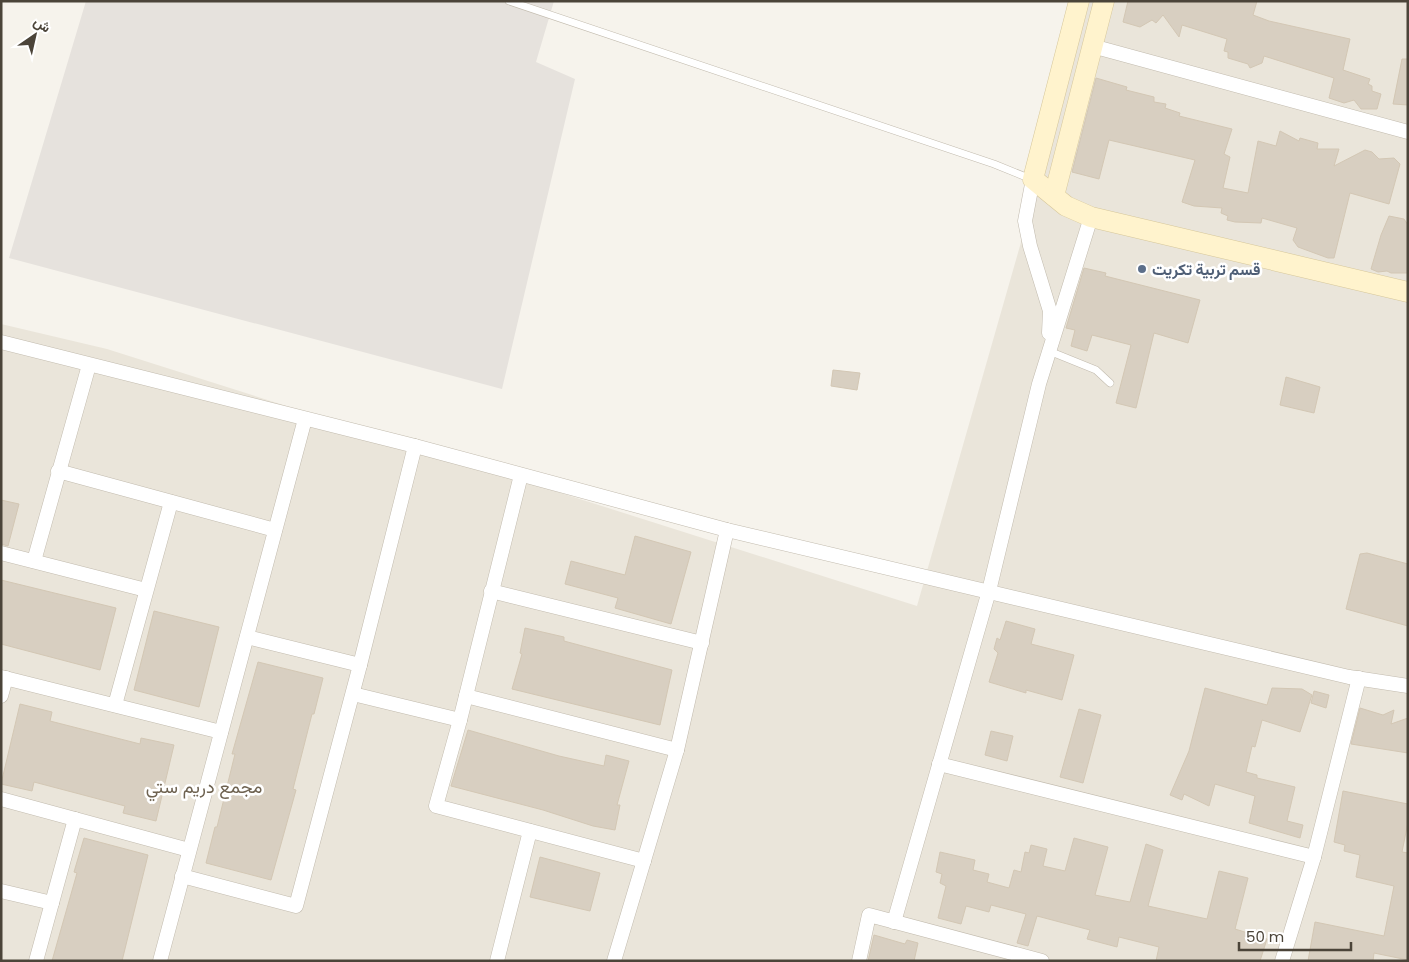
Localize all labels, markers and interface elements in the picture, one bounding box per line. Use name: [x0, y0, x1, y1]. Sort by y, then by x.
north arrow: [10, 10, 60, 60]
text: ش: [30, 11, 55, 37]
place label: قسم تربية تكريت: [1152, 258, 1260, 281]
marker: قسم تربية تكريت: [1136, 263, 1148, 275]
district label: مجمع دريم ستي: [146, 774, 262, 802]
scale bar: [1239, 920, 1352, 952]
text: 50 m: [1246, 926, 1284, 947]

